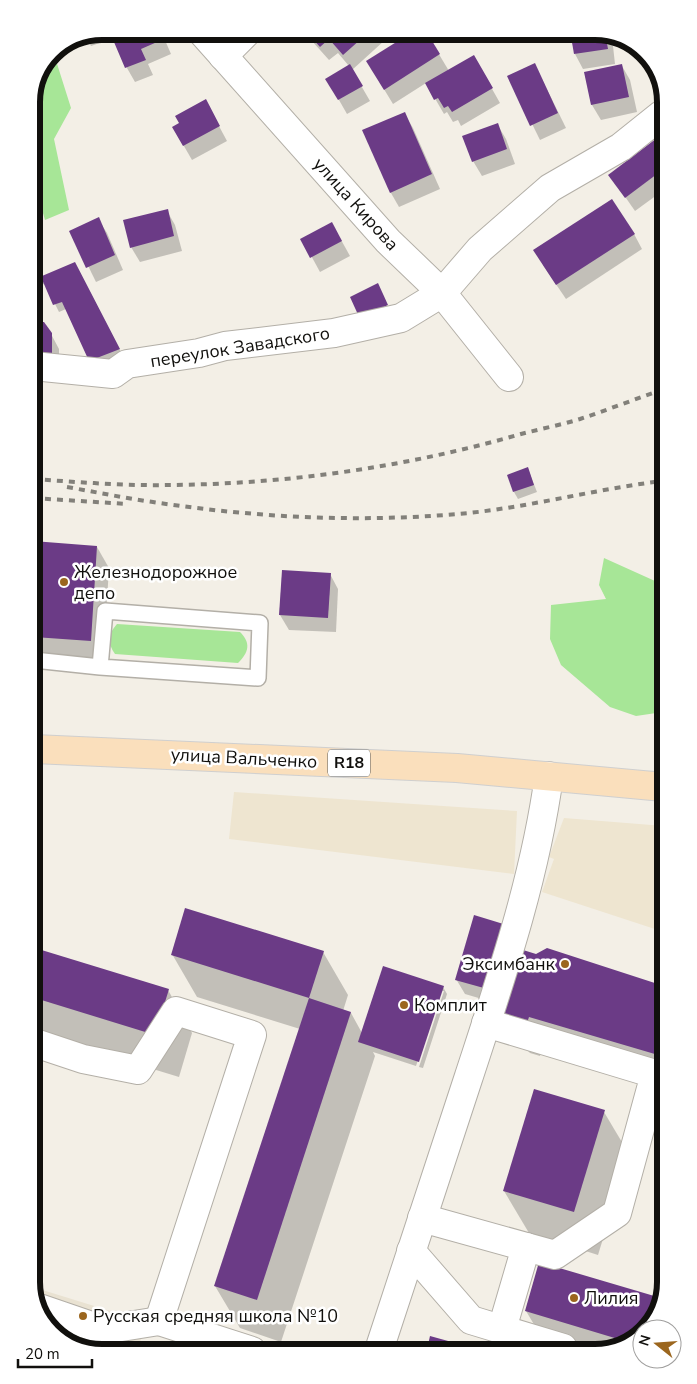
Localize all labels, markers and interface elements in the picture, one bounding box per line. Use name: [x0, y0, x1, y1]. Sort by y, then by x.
street label: улица Кирова: [308, 152, 404, 256]
street label: переулок Завадского: [148, 321, 332, 373]
place label: Железнодорожное депо: [74, 560, 237, 605]
marker: Железнодорожное депо: [58, 576, 70, 588]
street label: улица Вальченко: [170, 742, 318, 774]
road number: R18: [328, 750, 370, 776]
place label: Эксимбанк: [463, 952, 556, 976]
marker: Эксимбанк: [559, 958, 571, 970]
place label: Комплит: [414, 993, 487, 1017]
marker: Комплит: [398, 999, 410, 1011]
place label: Лилия: [584, 1286, 638, 1310]
marker: Лилия: [568, 1292, 580, 1304]
place label: Русская средняя школа №10: [93, 1304, 338, 1328]
marker: Русская средняя школа №10: [77, 1310, 89, 1322]
north arrow: [632, 1319, 682, 1369]
text: N: [634, 1333, 656, 1348]
scale bar: [18, 1336, 91, 1368]
text: 20 m: [25, 1344, 60, 1364]

